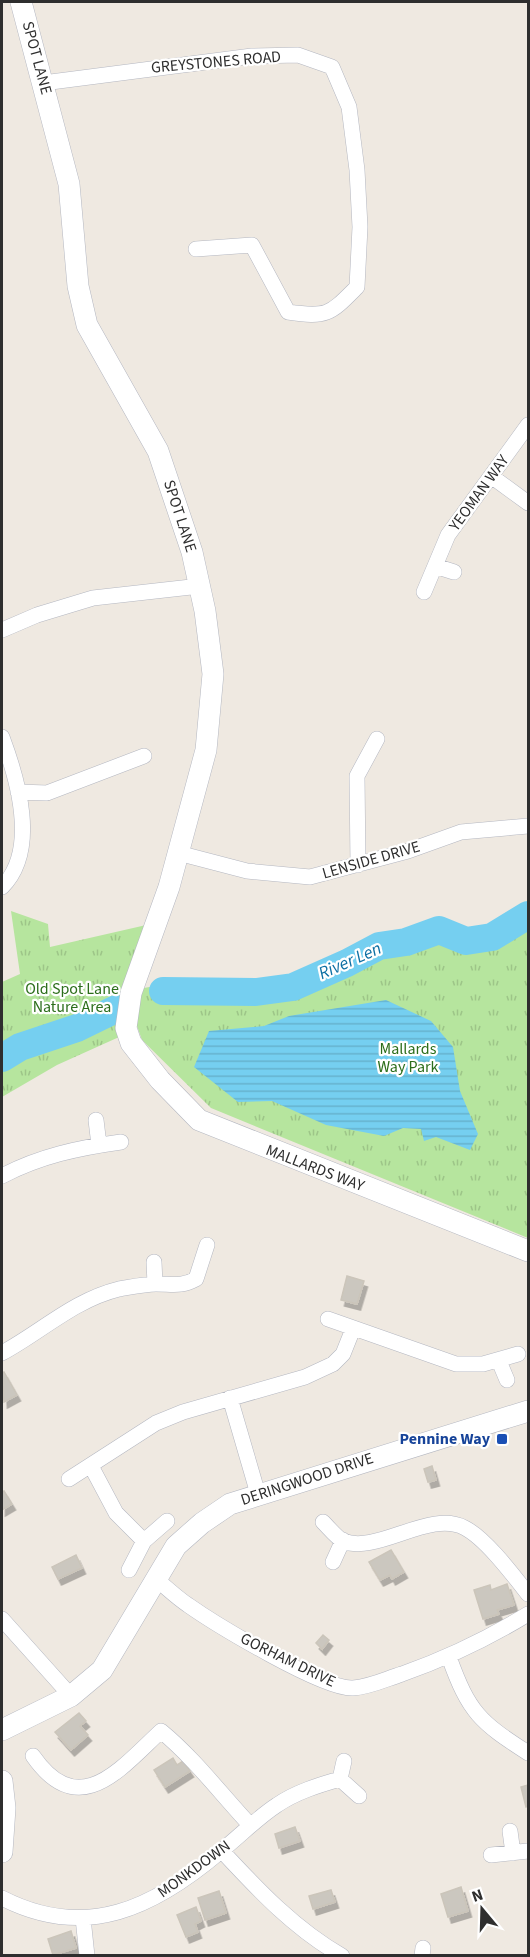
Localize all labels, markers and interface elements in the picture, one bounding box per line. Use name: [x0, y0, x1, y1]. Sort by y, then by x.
street label: SPOT LANE: [17, 19, 57, 97]
street label: GREYSTONES ROAD: [150, 45, 282, 79]
street label: YEOMAN WAY: [443, 450, 514, 536]
street label: SPOT LANE: [158, 477, 202, 555]
street label: LENSIDE DRIVE: [320, 836, 422, 884]
water label: River Len: [314, 936, 386, 986]
park label: Old Spot Lane Nature Area: [25, 978, 119, 1018]
park label: Mallards Way Park: [378, 1038, 439, 1078]
street label: MALLARDS WAY: [263, 1139, 368, 1197]
place label: Pennine Way: [400, 1428, 491, 1450]
marker: Pennine Way: [495, 1432, 509, 1446]
street label: DERINGWOOD DRIVE: [238, 1447, 376, 1511]
street label: GORHAM DRIVE: [237, 1627, 339, 1693]
street label: MONKDOWN: [153, 1835, 235, 1903]
north arrow: [452, 1879, 512, 1939]
text: N: [469, 1884, 486, 1908]

